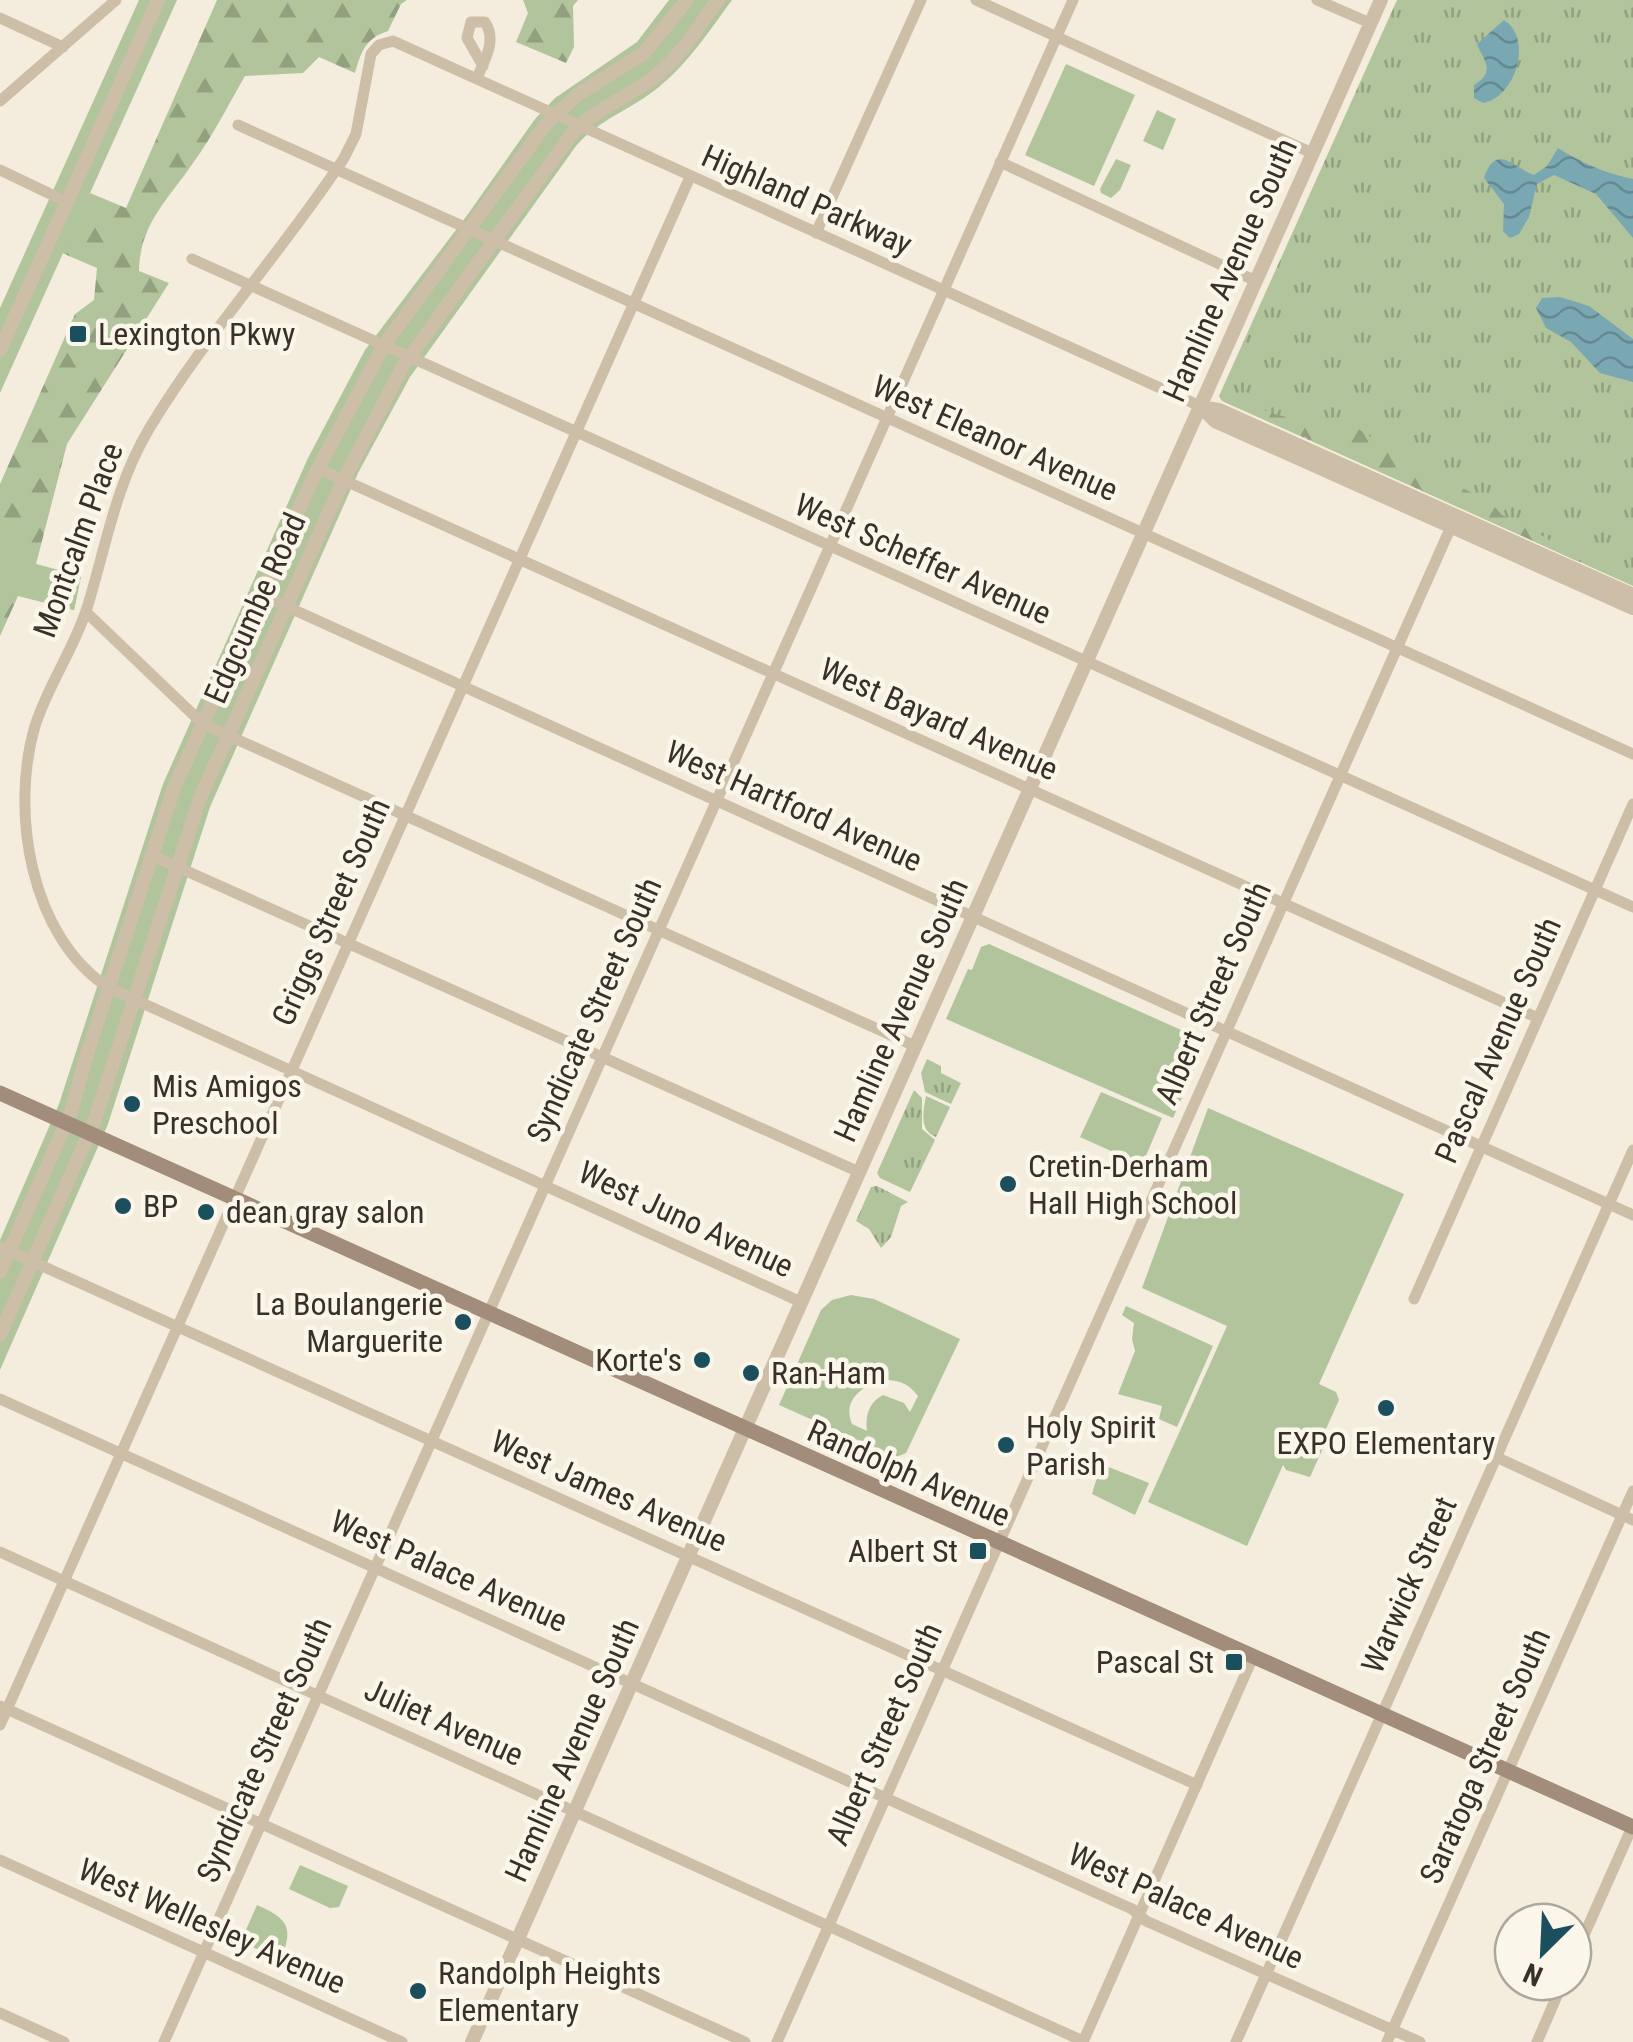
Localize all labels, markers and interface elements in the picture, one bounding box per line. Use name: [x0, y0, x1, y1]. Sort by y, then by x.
street label: Hamline Avenue South: [1155, 132, 1305, 408]
street label: Highland Parkway: [696, 137, 918, 263]
place label: Lexington Pkwy: [98, 315, 295, 353]
marker: Lexington Pkwy: [67, 323, 89, 345]
street label: West Eleanor Avenue: [866, 367, 1124, 509]
street label: Montcalm Place: [25, 438, 131, 642]
street label: West Scheffer Avenue: [789, 485, 1057, 633]
street label: Edgcumbe Road: [196, 507, 314, 709]
street label: West Bayard Avenue: [814, 650, 1064, 788]
street label: West Hartford Avenue: [660, 732, 928, 880]
street label: Griggs Street South: [264, 792, 398, 1032]
street label: Syndicate Street South: [518, 872, 670, 1148]
street label: Hamline Avenue South: [826, 872, 976, 1148]
street label: Albert Street South: [1147, 876, 1279, 1110]
street label: Pascal Avenue South: [1427, 911, 1569, 1169]
place label: Mis Amigos Preschool: [152, 1067, 302, 1142]
marker: Mis Amigos Preschool: [121, 1093, 143, 1115]
place label: Cretin-Derham Hall High School: [1028, 1147, 1237, 1222]
street label: West Juno Avenue: [573, 1153, 799, 1285]
marker: Cretin-Derham Hall High School: [997, 1173, 1019, 1195]
place label: BP: [143, 1187, 178, 1225]
place label: dean gray salon: [226, 1193, 425, 1231]
marker: BP: [112, 1195, 134, 1217]
marker: dean gray salon: [195, 1201, 217, 1223]
place label: La Boulangerie Marguerite: [255, 1285, 443, 1360]
marker: La Boulangerie Marguerite: [452, 1311, 474, 1333]
place label: Korte's: [595, 1341, 682, 1379]
marker: Korte's: [691, 1349, 713, 1371]
place label: Ran-Ham: [771, 1354, 886, 1392]
marker: Ran-Ham: [740, 1362, 762, 1384]
marker: EXPO Elementary: [1375, 1397, 1397, 1419]
place label: Holy Spirit Parish: [1026, 1408, 1156, 1483]
street label: Randolph Avenue: [802, 1411, 1016, 1535]
street label: West James Avenue: [485, 1422, 733, 1560]
place label: EXPO Elementary: [1277, 1424, 1495, 1462]
marker: Holy Spirit Parish: [995, 1434, 1017, 1456]
street label: Warwick Street: [1353, 1491, 1465, 1679]
street label: West Palace Avenue: [325, 1502, 573, 1640]
place label: Albert St: [848, 1532, 958, 1570]
marker: Albert St: [967, 1540, 989, 1562]
street label: Syndicate Street South: [188, 1612, 340, 1888]
street label: Hamline Avenue South: [497, 1612, 647, 1888]
street label: Albert Street South: [818, 1617, 950, 1851]
street label: Saratoga Street South: [1412, 1622, 1558, 1890]
place label: Pascal St: [1096, 1643, 1214, 1681]
marker: Pascal St: [1223, 1651, 1245, 1673]
street label: Juliet Avenue: [359, 1670, 529, 1774]
street label: West Palace Avenue: [1062, 1835, 1310, 1977]
street label: West Wellesley Avenue: [73, 1850, 351, 2002]
north arrow: [1493, 1902, 1593, 2002]
place label: Randolph Heights Elementary: [438, 1954, 661, 2029]
text: N: [1518, 1956, 1548, 1993]
marker: Randolph Heights Elementary: [407, 1980, 429, 2002]

